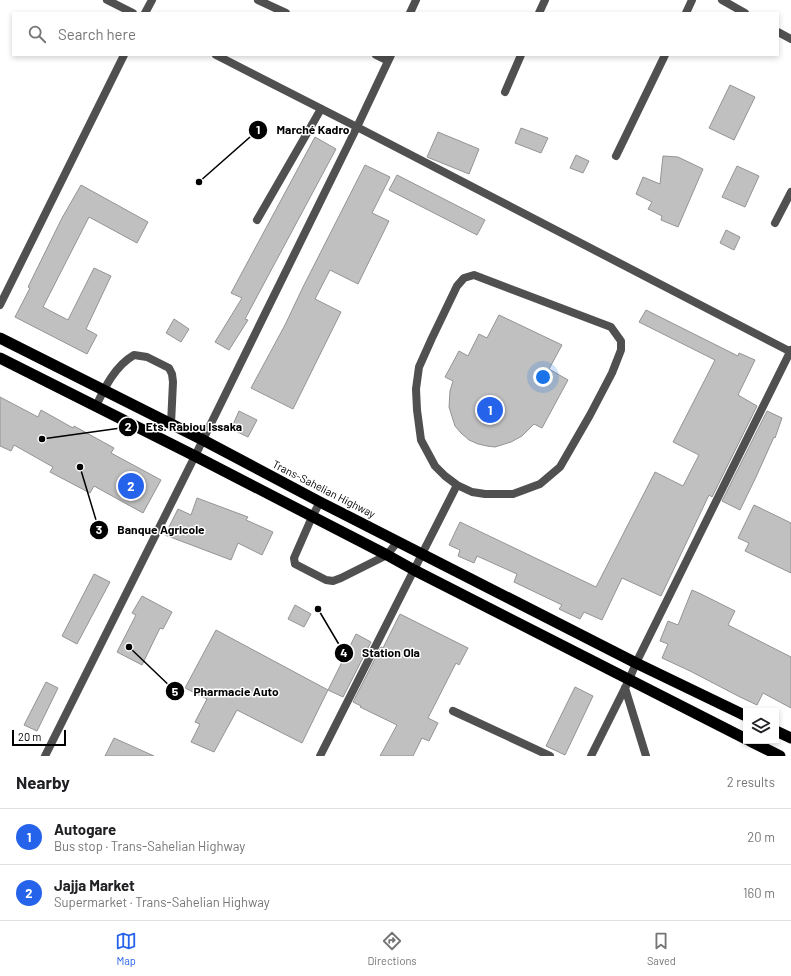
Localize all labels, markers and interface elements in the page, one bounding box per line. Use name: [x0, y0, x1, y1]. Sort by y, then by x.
search box: [12, 12, 779, 56]
icon: search: [26, 23, 48, 45]
text: Search here: [58, 25, 136, 43]
callout: Marché Kadro: [248, 118, 357, 142]
text: 1: [256, 122, 260, 136]
text: Marché Kadro: [276, 122, 350, 136]
your location: [533, 367, 553, 387]
pin: 1: [477, 395, 503, 425]
callout: Ets. Rabiou Issaka: [118, 415, 250, 439]
text: 2: [125, 419, 132, 433]
text: Ets. Rabiou Issaka: [146, 419, 242, 433]
street label: Trans-Sahelian Highway: [271, 457, 378, 520]
pin: 2: [118, 471, 144, 501]
callout: Banque Agricole: [89, 518, 213, 542]
text: 3: [96, 522, 102, 536]
text: Banque Agricole: [117, 522, 205, 536]
callout: Station Ola: [334, 641, 428, 665]
text: 4: [340, 645, 348, 659]
text: Station Ola: [362, 645, 420, 659]
callout: Pharmacie Auto: [165, 679, 286, 703]
text: 5: [172, 684, 179, 698]
text: Pharmacie Auto: [193, 684, 279, 698]
map controls: [743, 708, 779, 744]
button: layers: [743, 708, 779, 744]
scale bar: [12, 728, 66, 747]
text: 20 m: [18, 730, 41, 743]
text: Nearby: [16, 772, 70, 792]
text: 2 results: [727, 774, 775, 790]
text: Autogare: [54, 820, 116, 838]
text: 1: [27, 829, 31, 845]
text: 20 m: [747, 829, 775, 845]
text: Bus stop · Trans-Sahelian Highway: [54, 838, 245, 854]
text: Jajja Market: [54, 876, 135, 894]
text: 2: [25, 885, 33, 901]
text: 160 m: [743, 885, 775, 901]
text: Supermarket · Trans-Sahelian Highway: [54, 894, 270, 910]
tab: Map: [115, 930, 137, 967]
tab: Directions: [367, 930, 417, 967]
tab: Saved: [647, 930, 676, 967]

